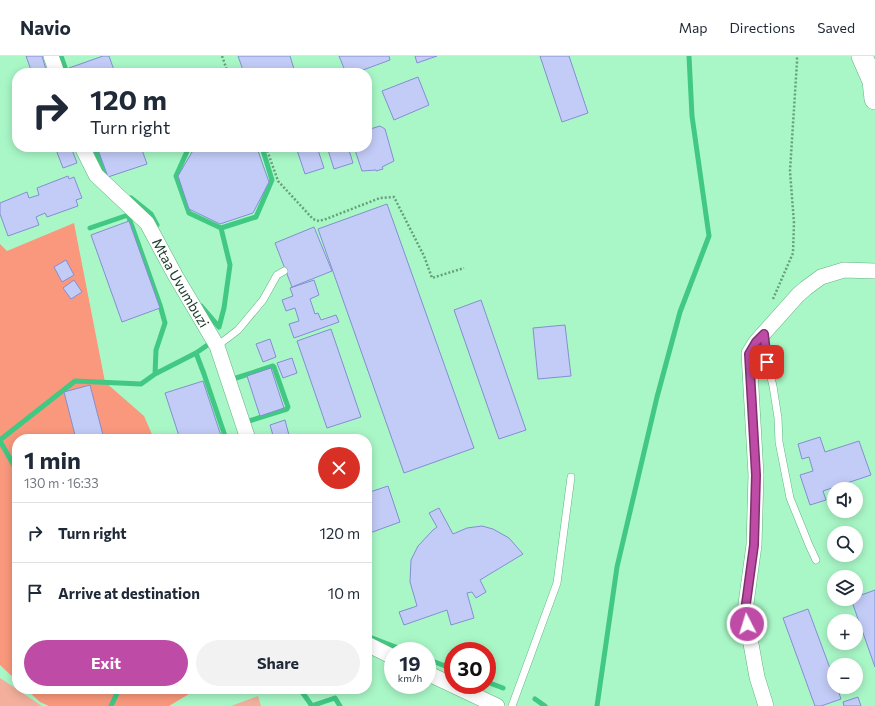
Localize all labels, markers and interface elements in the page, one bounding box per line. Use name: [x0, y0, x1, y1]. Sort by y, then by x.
text: Navio: [20, 16, 71, 39]
text: Map: [679, 19, 708, 36]
text: Directions: [730, 19, 795, 36]
text: Saved: [817, 19, 855, 36]
text: 120 m: [90, 82, 167, 116]
icon: right: [24, 84, 76, 136]
text: Turn right: [90, 116, 170, 138]
street label: Mtaa Uvumbuzi: [149, 235, 213, 331]
pin: [750, 345, 784, 379]
icon: arrive: [756, 351, 778, 373]
text: 1 min: [24, 445, 81, 474]
button: close: [318, 447, 360, 489]
text: 130 m · 16:33: [24, 475, 99, 491]
map controls: [827, 482, 863, 694]
button: sound: [827, 482, 863, 518]
icon: right: [24, 522, 46, 544]
text: Turn right: [58, 524, 127, 542]
text: 120 m: [320, 524, 360, 542]
button: search: [827, 526, 863, 562]
button: layers: [827, 570, 863, 606]
icon: arrive: [24, 582, 46, 604]
text: Arrive at destination: [58, 584, 200, 602]
text: 10 m: [328, 584, 360, 602]
position arrow: [726, 603, 768, 645]
button: +: [827, 614, 863, 650]
button: Exit: [24, 640, 188, 686]
button: Share: [196, 640, 360, 686]
speed limit sign: 30: [444, 642, 496, 694]
text: 19: [399, 651, 421, 675]
button: −: [827, 658, 863, 694]
text: km/h: [398, 672, 422, 684]

